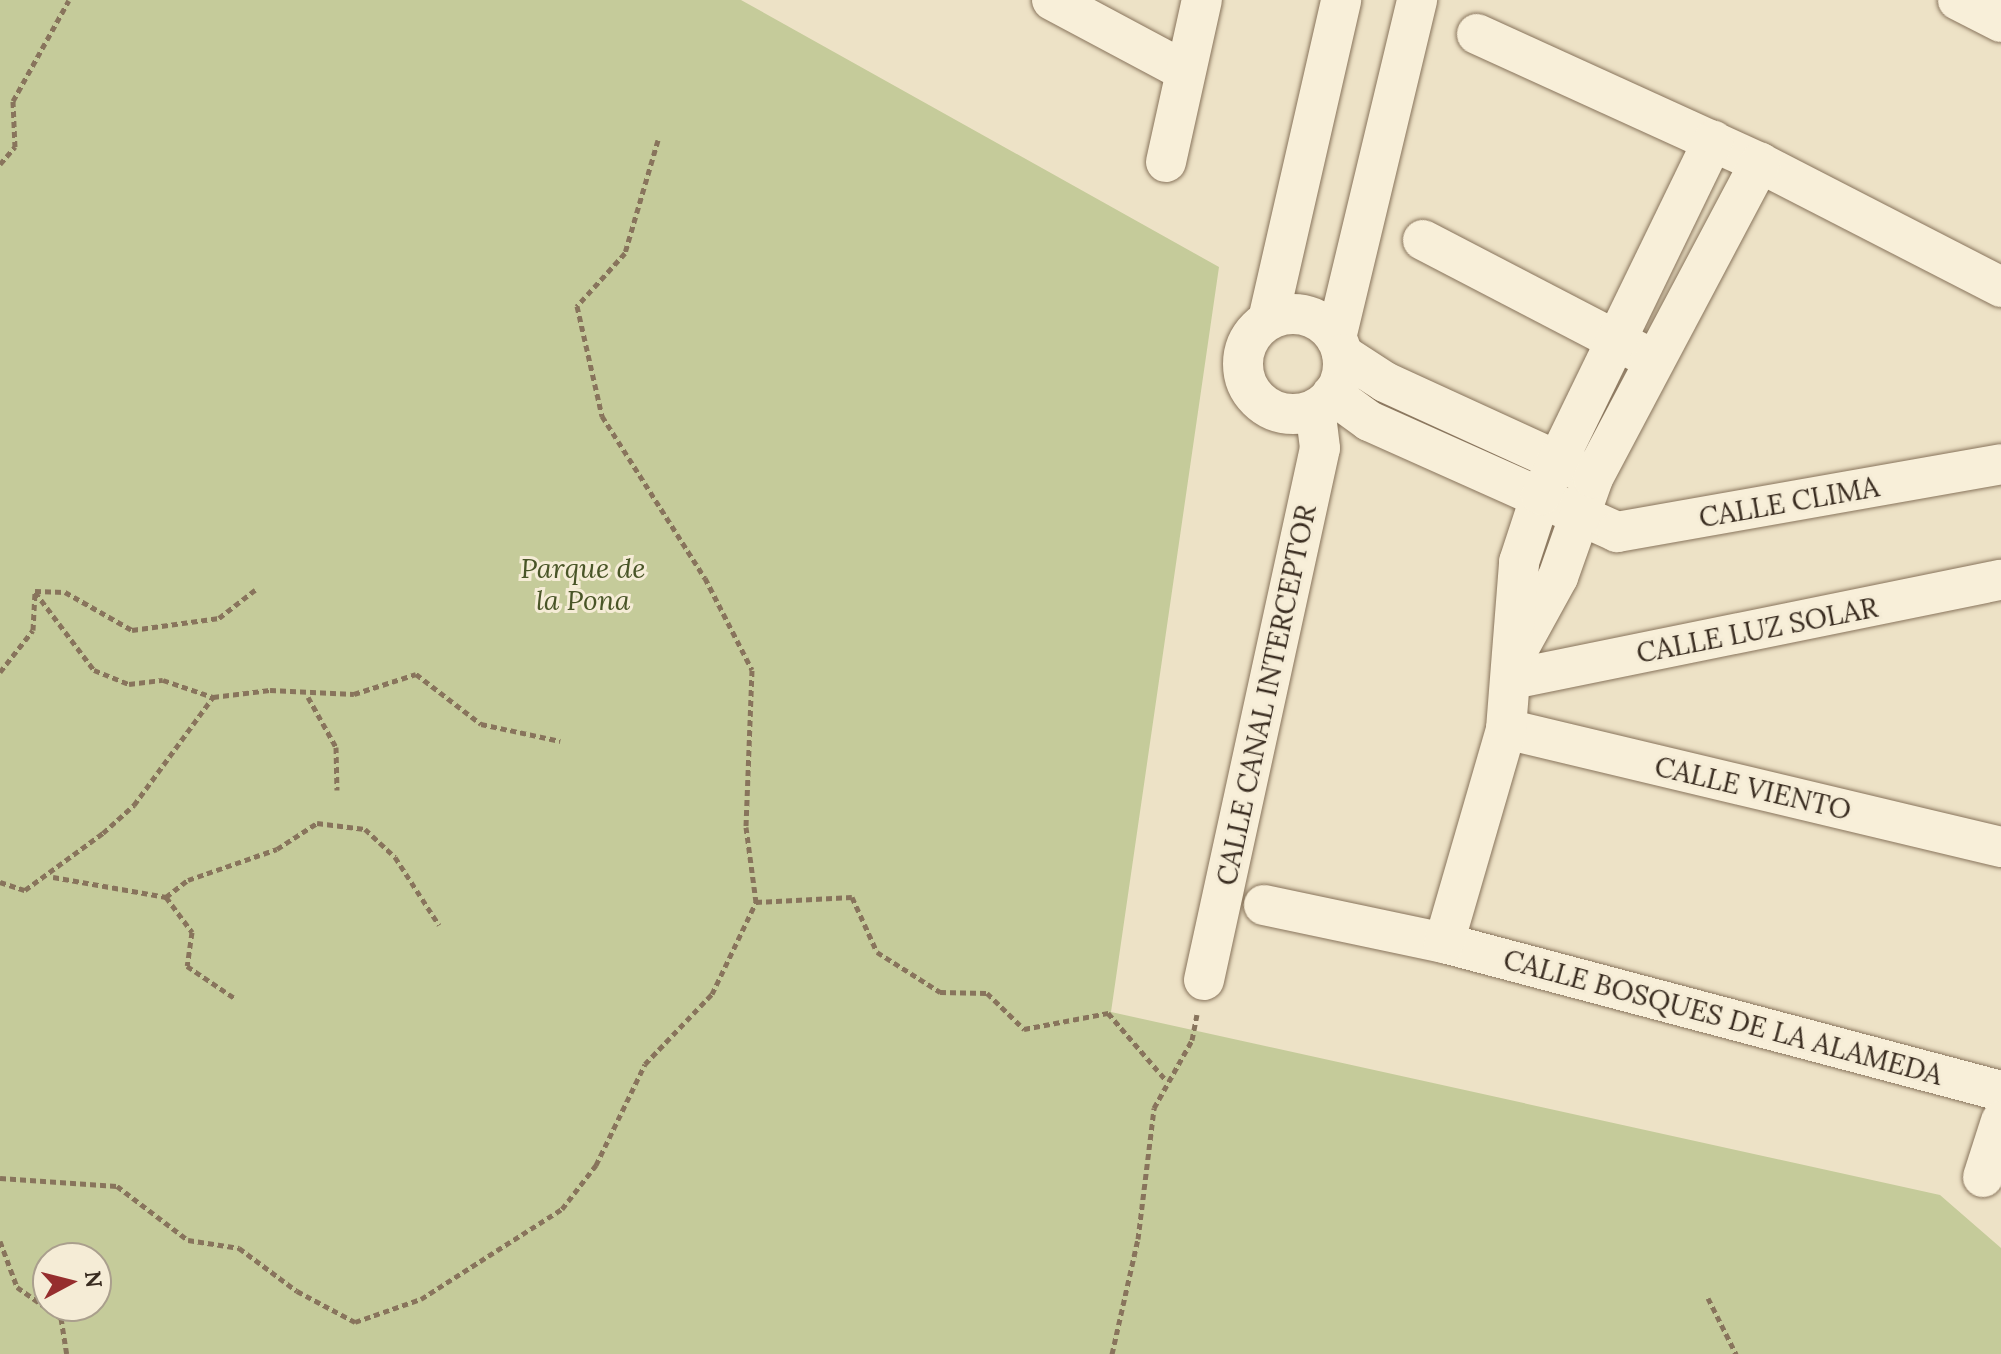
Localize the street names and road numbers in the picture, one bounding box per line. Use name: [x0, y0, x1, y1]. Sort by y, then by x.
street label: CALLE CLIMA: [1696, 470, 1882, 534]
street label: CALLE CANAL INTERCEPTOR: [1209, 502, 1323, 888]
street label: CALLE LUZ SOLAR: [1634, 590, 1880, 670]
street label: CALLE VIENTO: [1652, 749, 1854, 827]
street label: CALLE BOSQUES DE LA ALAMEDA: [1500, 942, 1946, 1092]

